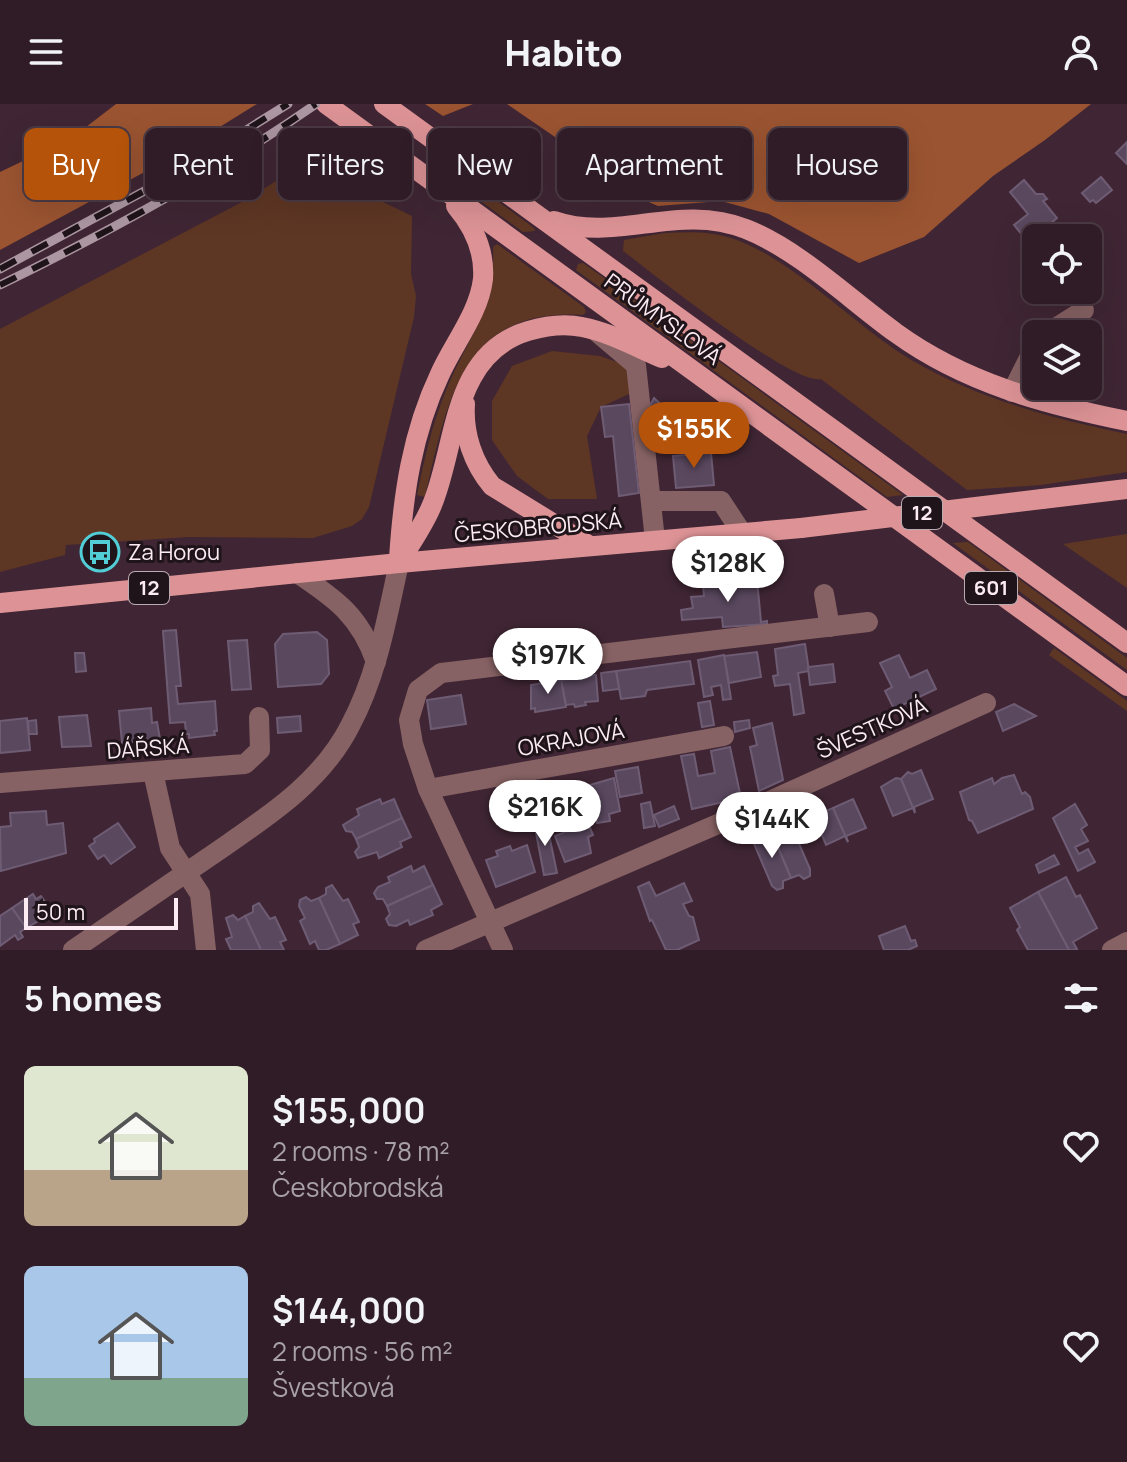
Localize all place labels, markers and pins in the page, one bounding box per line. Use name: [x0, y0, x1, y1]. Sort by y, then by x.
pin: $155K: [638, 402, 750, 470]
bus stop icon: Za Horou: [79, 531, 121, 573]
pin: $128K: [672, 536, 784, 604]
place label: Za Horou: [128, 537, 220, 567]
pin: $197K: [492, 628, 604, 696]
pin: $216K: [489, 780, 601, 848]
pin: $144K: [716, 792, 828, 860]

